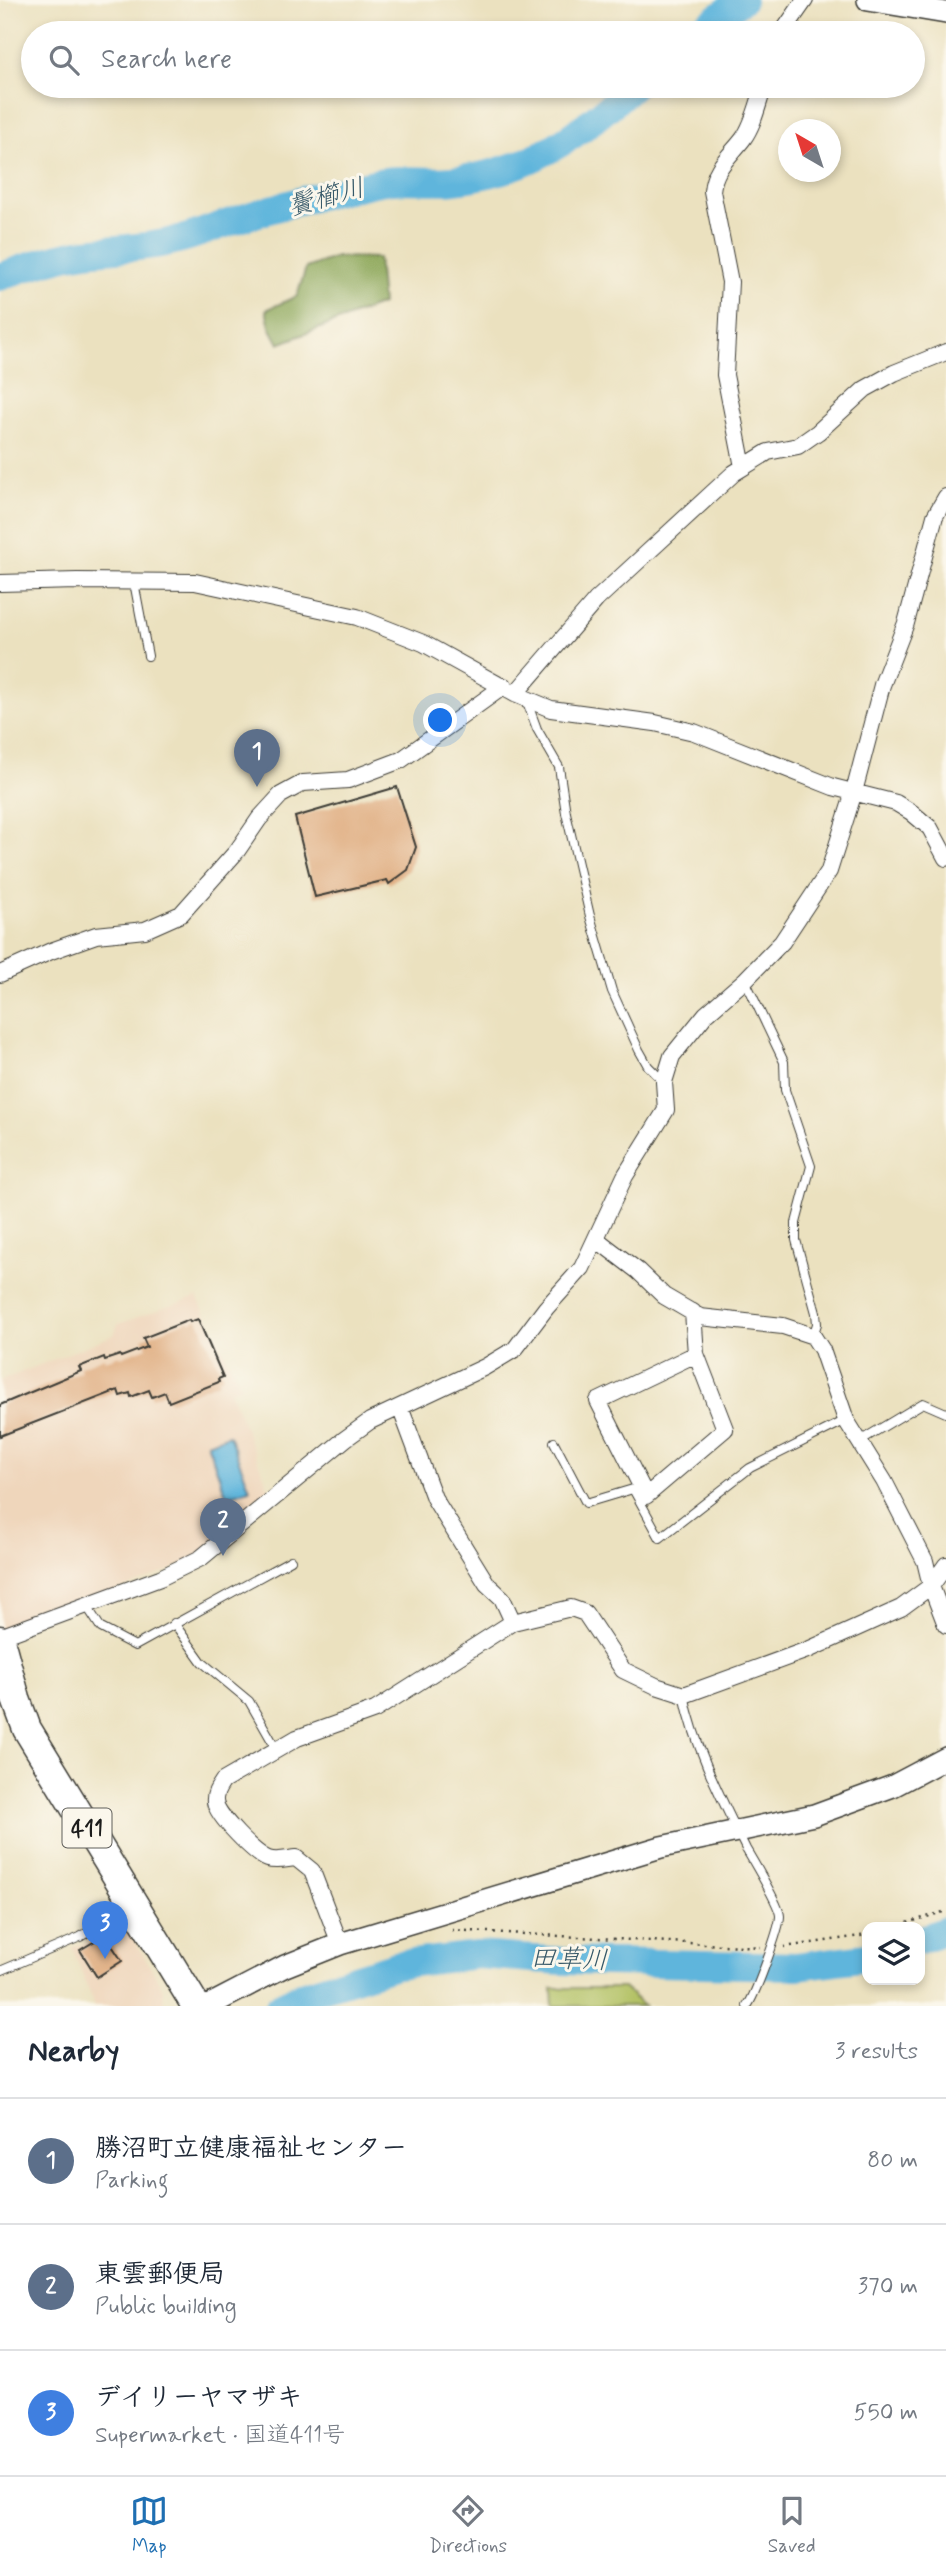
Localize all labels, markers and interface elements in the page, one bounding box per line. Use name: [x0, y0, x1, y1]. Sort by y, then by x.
search box: [21, 21, 925, 98]
icon: search: [45, 41, 83, 79]
text: Search here: [101, 43, 232, 77]
north arrow: [778, 119, 841, 182]
water label: 鬢櫛川: [284, 171, 369, 224]
your location: [423, 703, 457, 737]
pin: 1: [234, 729, 280, 787]
pin: 2: [200, 1498, 246, 1556]
road number: 411: [62, 1809, 112, 1848]
pin: 3: [82, 1901, 128, 1959]
map controls: [862, 1922, 925, 1985]
button: layers: [862, 1922, 925, 1985]
water label: 田草川: [529, 1942, 609, 1978]
text: Nearby: [28, 2032, 119, 2071]
text: 3 results: [835, 2037, 918, 2067]
text: 勝沼町立健康福祉センター: [95, 2132, 407, 2166]
text: 1: [46, 2146, 56, 2176]
text: 80 m: [867, 2146, 918, 2176]
text: Parking: [95, 2166, 168, 2196]
text: 東雲郵便局: [95, 2258, 225, 2292]
text: 2: [45, 2272, 57, 2302]
text: 370 m: [858, 2272, 918, 2302]
text: Public building: [95, 2292, 237, 2322]
text: デイリーヤマザキ: [95, 2381, 302, 2415]
text: 3: [46, 2398, 56, 2428]
text: 550 m: [854, 2398, 918, 2428]
text: Supermarket · 国道411号: [95, 2421, 345, 2451]
tab: Map: [130, 2492, 168, 2559]
tab: Directions: [429, 2492, 507, 2559]
tab: Saved: [768, 2492, 816, 2559]

